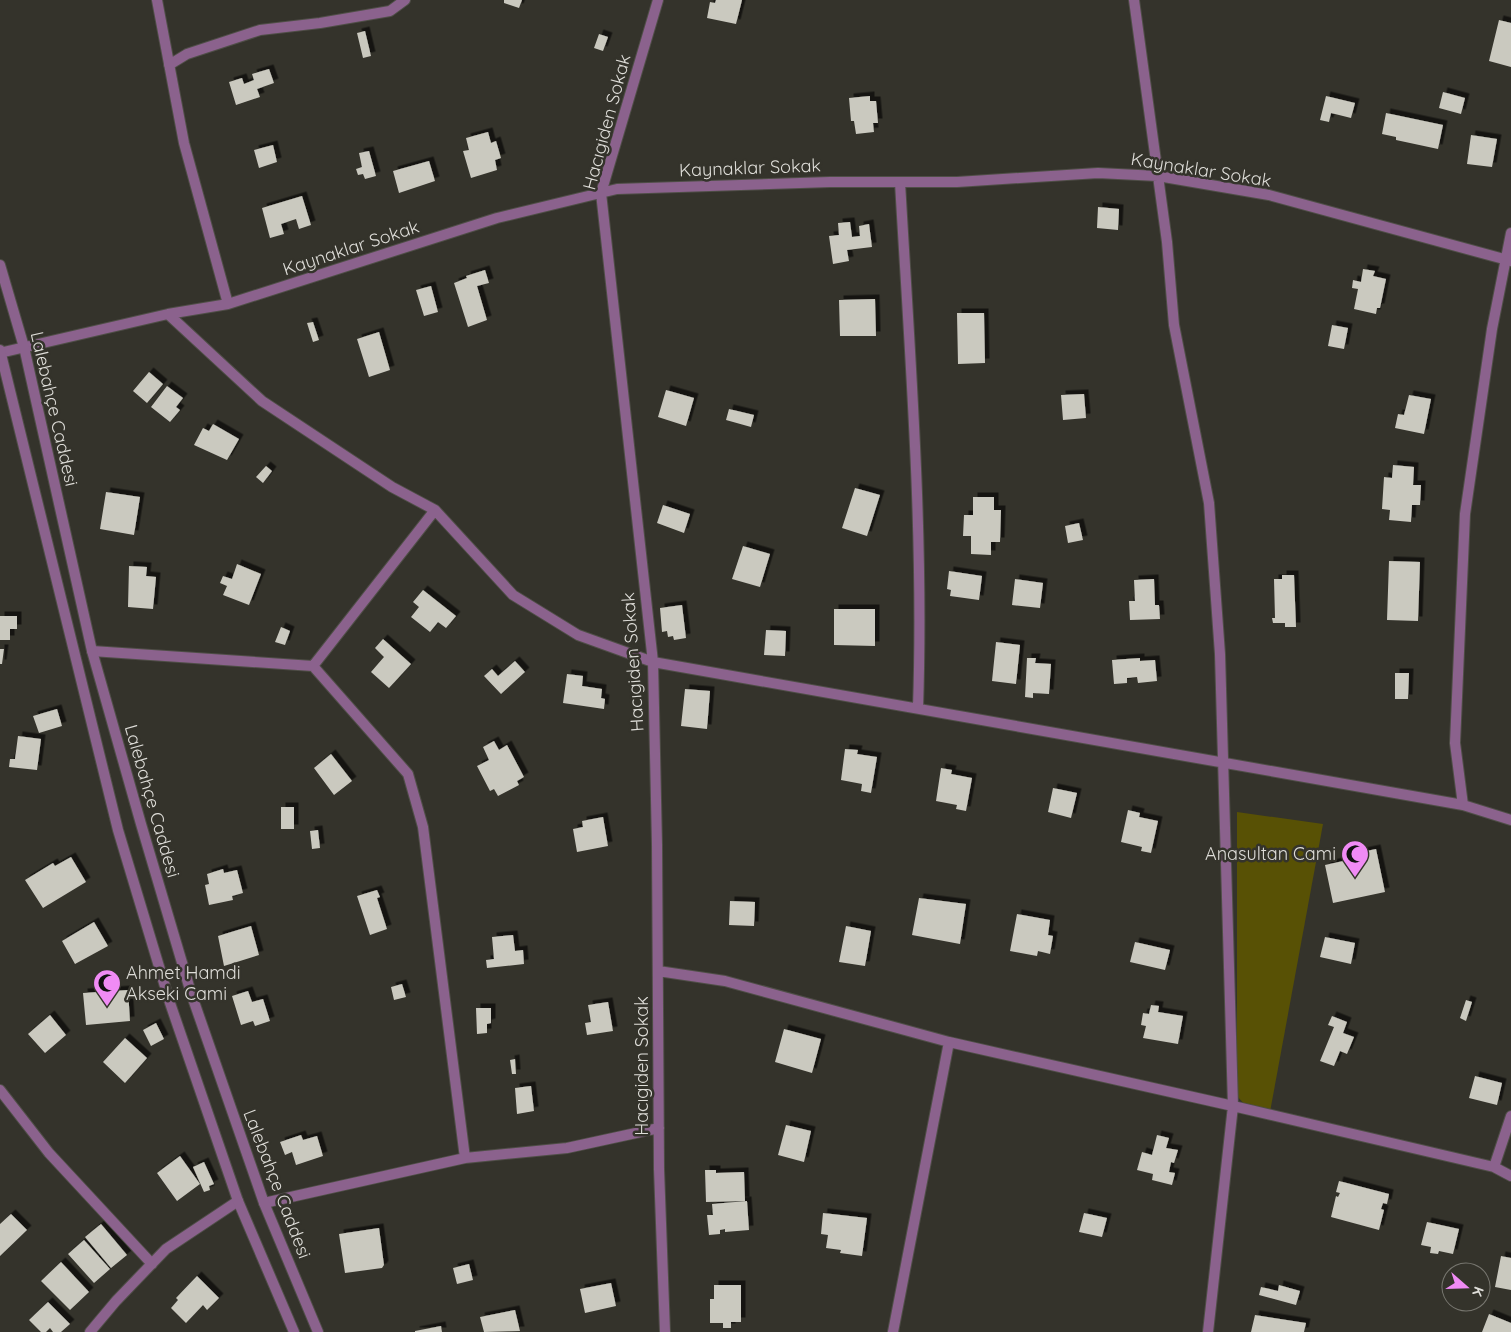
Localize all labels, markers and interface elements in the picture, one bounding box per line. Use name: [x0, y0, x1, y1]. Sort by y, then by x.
street label: Hacıgiden Sokak: [577, 51, 636, 192]
street label: Kaynaklar Sokak: [1129, 147, 1273, 192]
street label: Kaynaklar Sokak: [679, 154, 821, 181]
street label: Kaynaklar Sokak: [280, 215, 422, 280]
street label: Lalebahçe Caddesi: [26, 329, 83, 488]
street label: Hacıgiden Sokak: [616, 592, 649, 732]
street label: Lalebahçe Caddesi: [120, 722, 185, 880]
mosque icon: Anasultan Cami: [1340, 839, 1370, 878]
place label: Anasultan Cami: [1205, 842, 1336, 865]
place label: Ahmet Hamdi Akseki Cami: [126, 961, 241, 1005]
mosque icon: Ahmet Hamdi Akseki Cami: [92, 968, 122, 1007]
street label: Hacıgiden Sokak: [630, 996, 653, 1136]
street label: Lalebahçe Caddesi: [238, 1106, 317, 1262]
north arrow: [1441, 1262, 1491, 1312]
text: K: [1468, 1284, 1488, 1299]

